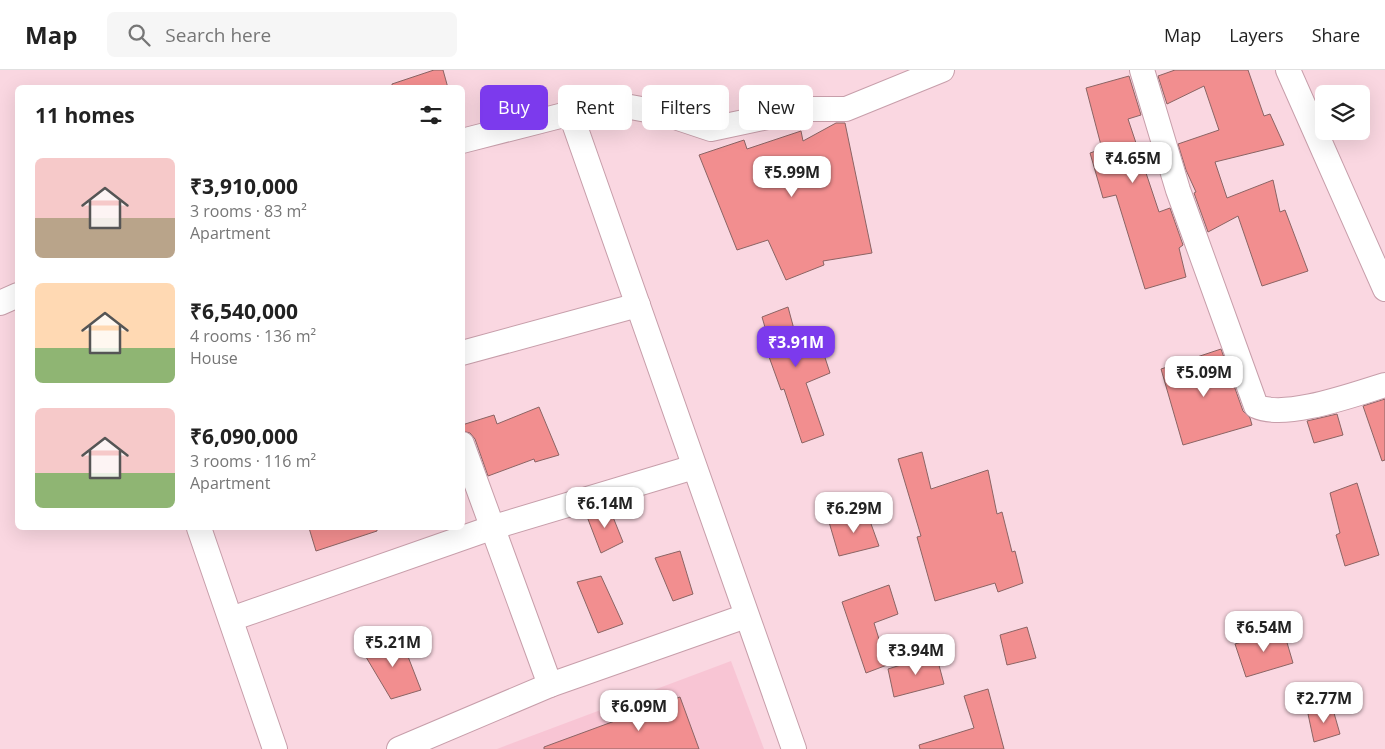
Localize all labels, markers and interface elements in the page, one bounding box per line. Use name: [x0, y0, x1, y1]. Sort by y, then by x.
search box: [107, 12, 457, 57]
text: Map: [25, 18, 77, 51]
icon: search: [125, 21, 153, 49]
text: Search here: [165, 22, 271, 48]
text: Map: [1164, 23, 1201, 47]
text: Layers: [1229, 23, 1284, 47]
text: Share: [1312, 23, 1360, 47]
chip: Buy: [480, 85, 548, 130]
chip: Rent: [558, 85, 632, 130]
chip: Filters: [642, 85, 729, 130]
chip: New: [739, 85, 813, 130]
map controls: [1315, 85, 1370, 140]
button: layers: [1315, 85, 1370, 140]
text: 11 homes: [35, 101, 135, 129]
icon: filters: [417, 101, 445, 129]
pin: ₹4.65M: [1092, 142, 1174, 184]
text: ₹4.65M: [1105, 147, 1161, 169]
pin: ₹5.99M: [751, 156, 833, 198]
text: ₹5.99M: [764, 161, 820, 183]
text: ₹3,910,000: [190, 172, 298, 200]
icon: home: [75, 178, 135, 238]
text: 3 rooms · 83 m²: [190, 200, 307, 222]
text: Apartment: [190, 222, 270, 244]
text: ₹6,540,000: [190, 297, 298, 325]
icon: home: [75, 303, 135, 363]
text: 4 rooms · 136 m²: [190, 325, 316, 347]
pin: ₹3.91M: [755, 326, 837, 368]
text: ₹3.91M: [768, 331, 824, 353]
text: House: [190, 347, 238, 369]
pin: ₹5.09M: [1163, 356, 1245, 398]
text: ₹5.09M: [1176, 361, 1232, 383]
text: ₹6,090,000: [190, 422, 298, 450]
icon: home: [75, 428, 135, 488]
text: 3 rooms · 116 m²: [190, 450, 316, 472]
text: Apartment: [190, 472, 270, 494]
pin: ₹6.14M: [564, 486, 646, 529]
text: ₹6.14M: [577, 492, 633, 514]
pin: ₹6.29M: [813, 492, 895, 534]
text: ₹6.29M: [826, 497, 882, 519]
pin: ₹6.54M: [1223, 610, 1305, 653]
text: ₹6.54M: [1236, 616, 1292, 638]
pin: ₹5.21M: [352, 626, 434, 668]
text: ₹5.21M: [365, 631, 421, 653]
pin: ₹3.94M: [875, 634, 957, 676]
text: ₹3.94M: [888, 639, 944, 661]
pin: ₹2.77M: [1283, 682, 1365, 724]
text: ₹2.77M: [1296, 687, 1352, 709]
pin: ₹6.09M: [598, 690, 680, 732]
text: ₹6.09M: [611, 695, 667, 717]

